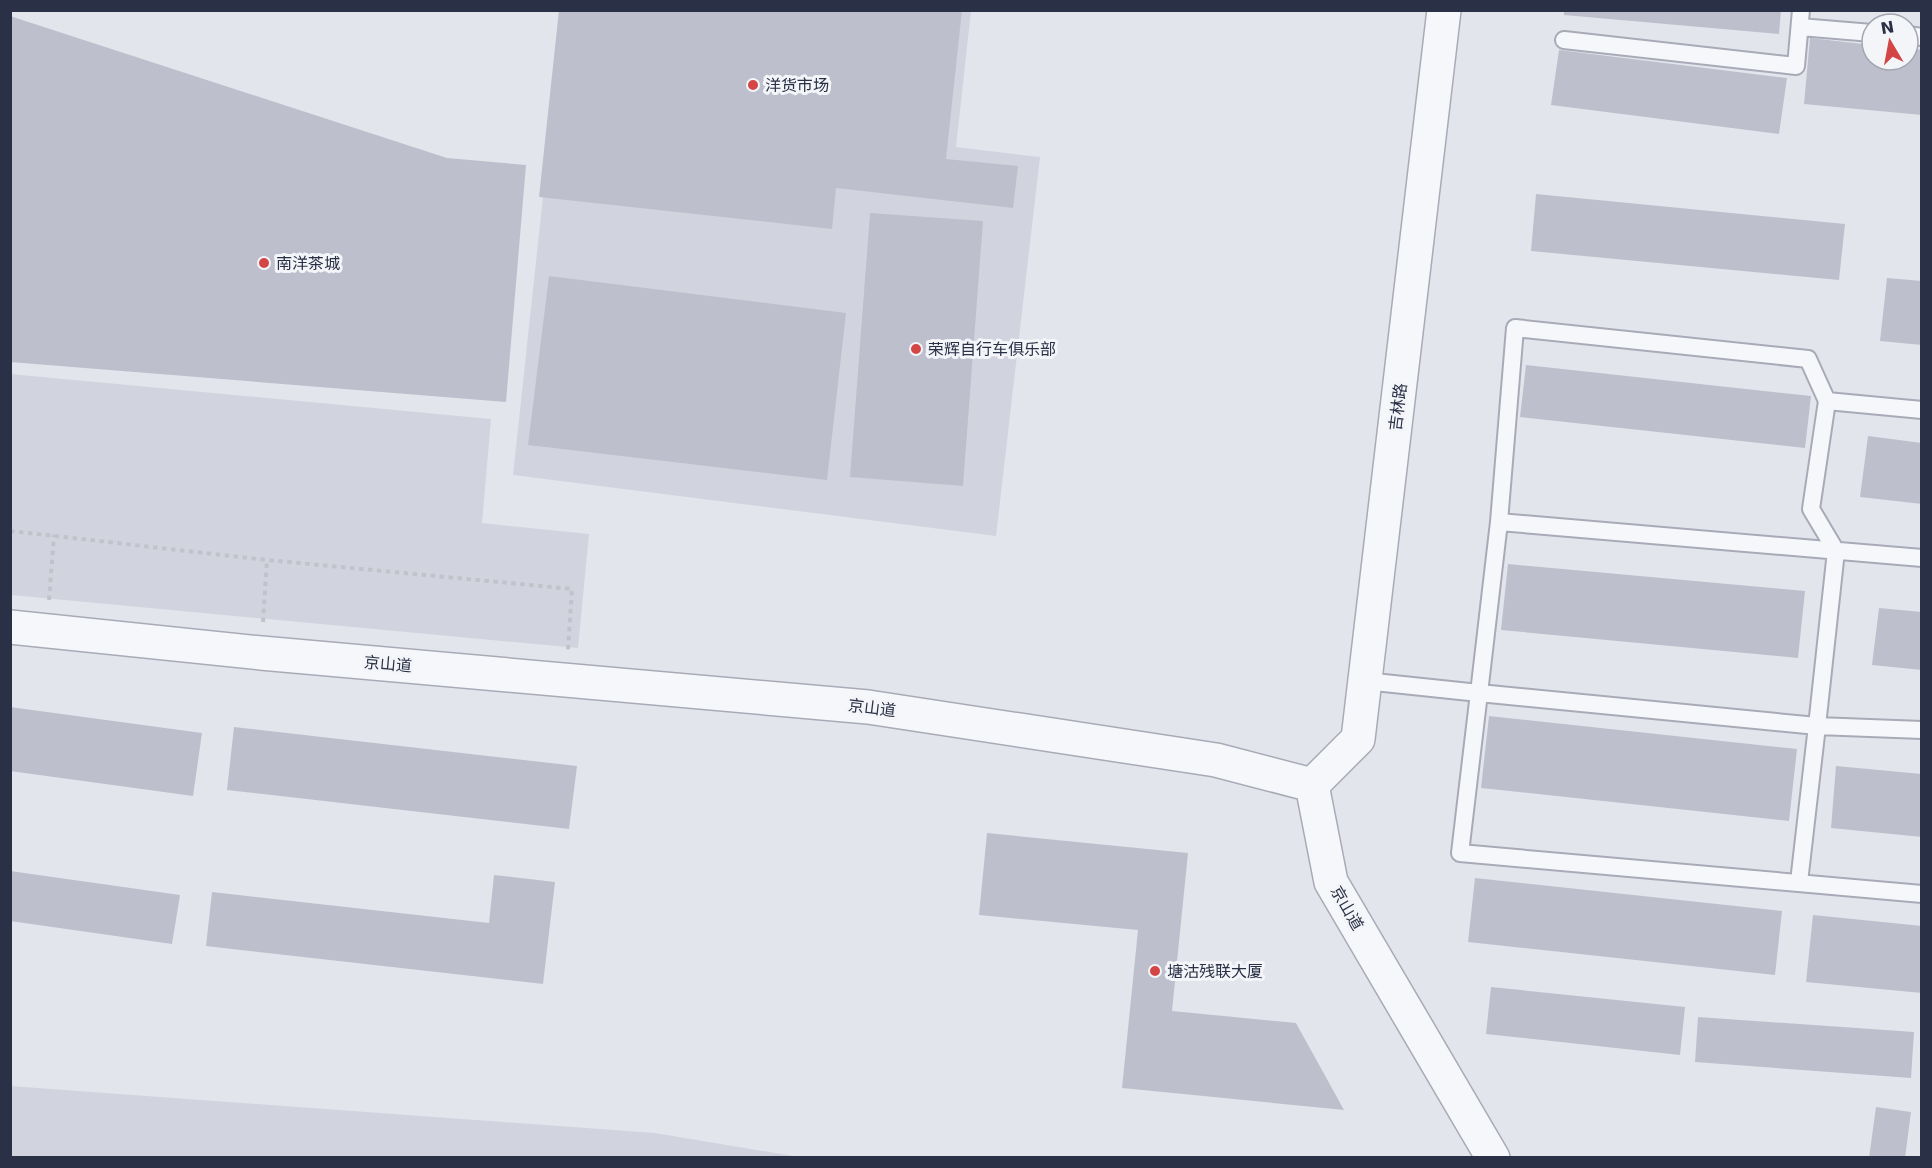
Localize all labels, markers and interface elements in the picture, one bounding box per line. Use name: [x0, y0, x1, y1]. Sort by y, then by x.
north arrow: [1860, 12, 1920, 72]
text: N: [1879, 17, 1896, 38]
place label: 洋货市场: [765, 76, 829, 95]
marker: 洋货市场: [746, 78, 760, 92]
place label: 南洋茶城: [276, 254, 340, 273]
marker: 南洋茶城: [257, 256, 271, 270]
place label: 荣辉自行车俱乐部: [928, 340, 1056, 359]
marker: 荣辉自行车俱乐部: [909, 342, 923, 356]
street label: 吉林路: [1386, 382, 1410, 432]
street label: 京山道: [363, 652, 413, 676]
street label: 京山道: [847, 696, 897, 720]
street label: 京山道: [1327, 882, 1367, 934]
place label: 塘沽残联大厦: [1167, 962, 1263, 981]
marker: 塘沽残联大厦: [1148, 964, 1162, 978]

